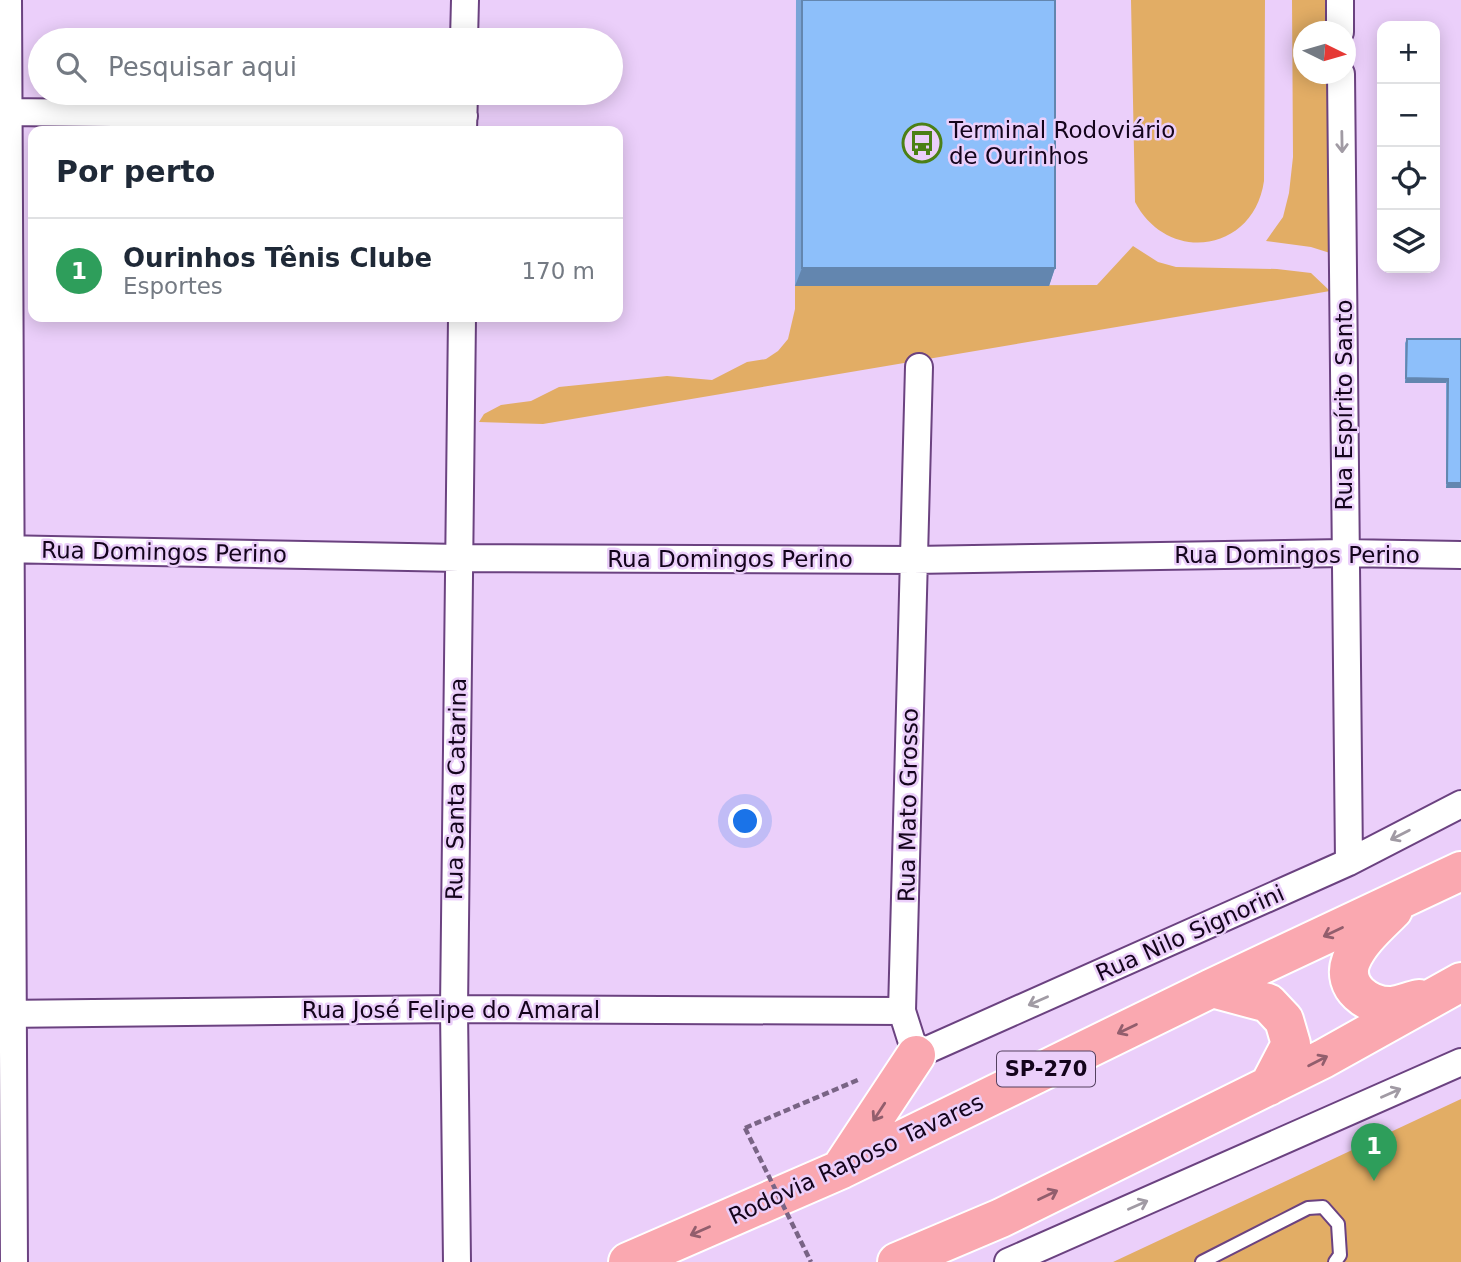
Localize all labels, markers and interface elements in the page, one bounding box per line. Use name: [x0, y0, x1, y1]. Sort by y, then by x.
north arrow: [1293, 21, 1356, 84]
map controls: [1377, 21, 1440, 273]
button: +: [1377, 21, 1440, 84]
search box: [28, 28, 623, 105]
icon: search: [52, 48, 90, 86]
text: Pesquisar aqui: [108, 52, 297, 82]
button: −: [1377, 84, 1440, 147]
place label: Terminal Rodoviário de Ourinhos: [948, 117, 1175, 169]
bus stop icon: Terminal Rodoviário de Ourinhos: [901, 122, 943, 164]
one-way arrow: [1335, 130, 1349, 153]
button: locate: [1377, 147, 1440, 210]
text: Por perto: [56, 154, 215, 189]
button: layers: [1377, 210, 1440, 273]
text: Ourinhos Tênis Clube: [123, 243, 432, 273]
text: 1: [71, 258, 87, 284]
text: 170 m: [521, 258, 595, 284]
text: Esportes: [123, 273, 223, 299]
street label: Rua Espírito Santo: [1331, 299, 1357, 511]
street label: Rua Domingos Perino: [41, 537, 287, 567]
street label: Rua Domingos Perino: [1174, 542, 1420, 568]
street label: Rua Domingos Perino: [607, 546, 853, 572]
street label: Rua Santa Catarina: [441, 678, 471, 900]
street label: Rua Mato Grosso: [893, 708, 923, 902]
your location: [728, 804, 762, 838]
one-way arrow: [1391, 828, 1411, 842]
street label: Rua Nilo Signorini: [1092, 880, 1288, 986]
one-way arrow: [1323, 926, 1344, 939]
one-way arrow: [1027, 995, 1049, 1008]
street label: Rua José Felipe do Amaral: [302, 997, 600, 1023]
one-way arrow: [1117, 1023, 1138, 1037]
road number: SP-270: [997, 1052, 1095, 1086]
one-way arrow: [1307, 1054, 1328, 1068]
one-way arrow: [1380, 1086, 1401, 1099]
street label: Rodovia Raposo Tavares: [725, 1089, 987, 1229]
one-way arrow: [871, 1101, 885, 1121]
pin: 1: [1351, 1123, 1397, 1181]
one-way arrow: [1038, 1187, 1058, 1201]
one-way arrow: [1127, 1198, 1148, 1211]
one-way arrow: [690, 1225, 711, 1238]

